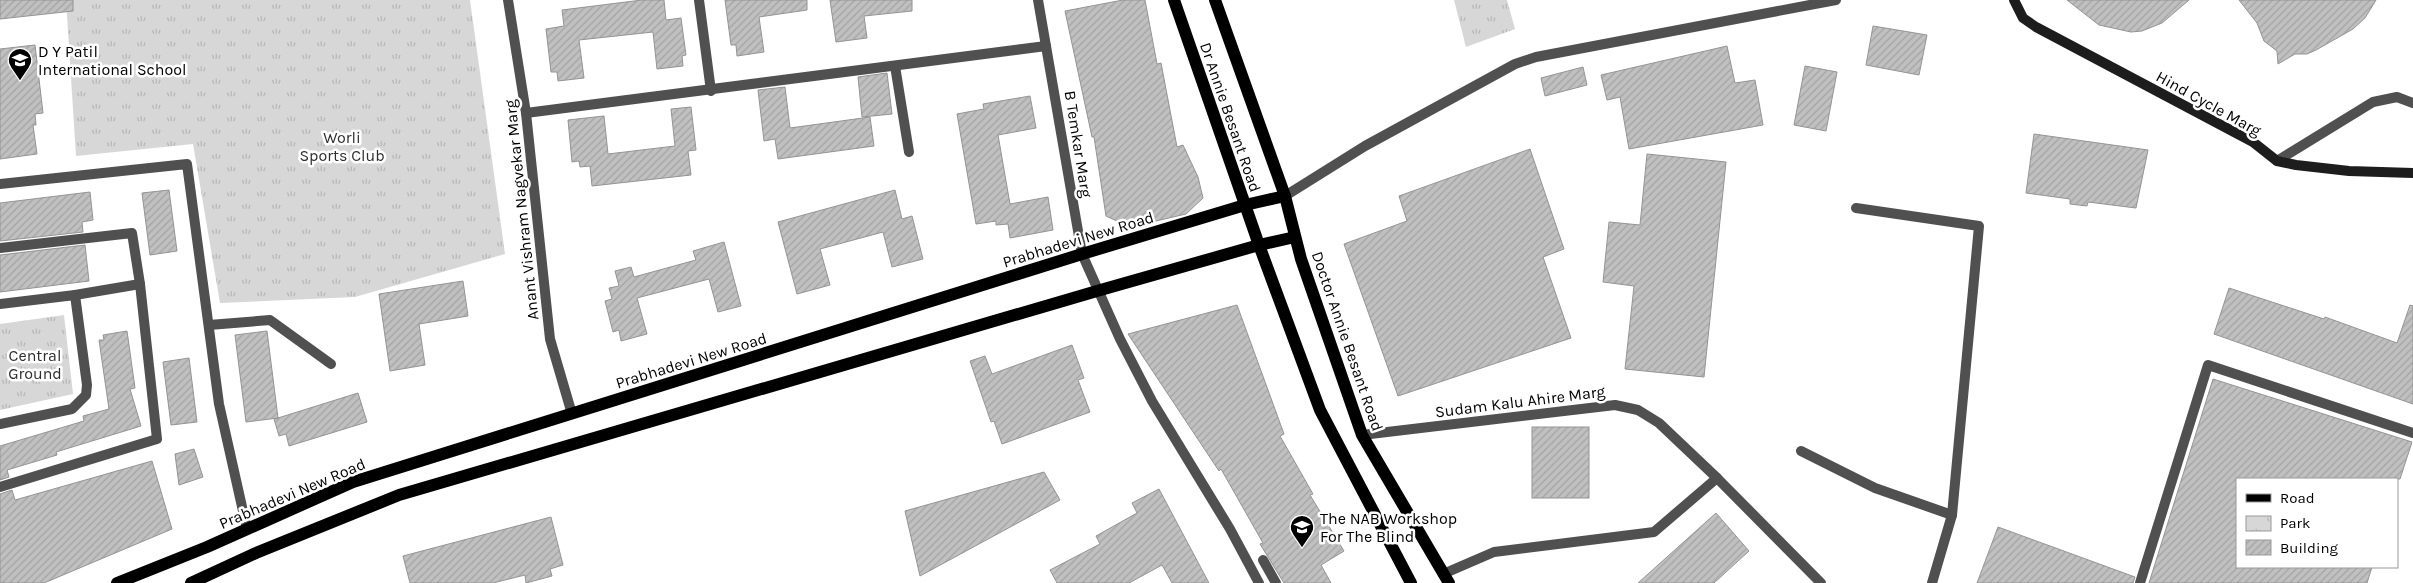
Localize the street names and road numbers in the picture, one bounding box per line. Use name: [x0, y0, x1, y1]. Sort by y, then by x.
street label: Dr Annie Besant Road: [1196, 40, 1265, 195]
street label: Hind Cycle Marg: [2153, 67, 2265, 140]
street label: B Temkar Marg: [1061, 89, 1096, 199]
street label: Anant Vishram Nagvekar Marg: [500, 99, 543, 321]
street label: Prabhadevi New Road: [1000, 207, 1156, 272]
street label: Doctor Annie Besant Road: [1308, 249, 1387, 434]
street label: Prabhadevi New Road: [613, 328, 769, 393]
street label: Sudam Kalu Ahire Marg: [1434, 382, 1606, 421]
street label: Prabhadevi New Road: [216, 454, 368, 533]

